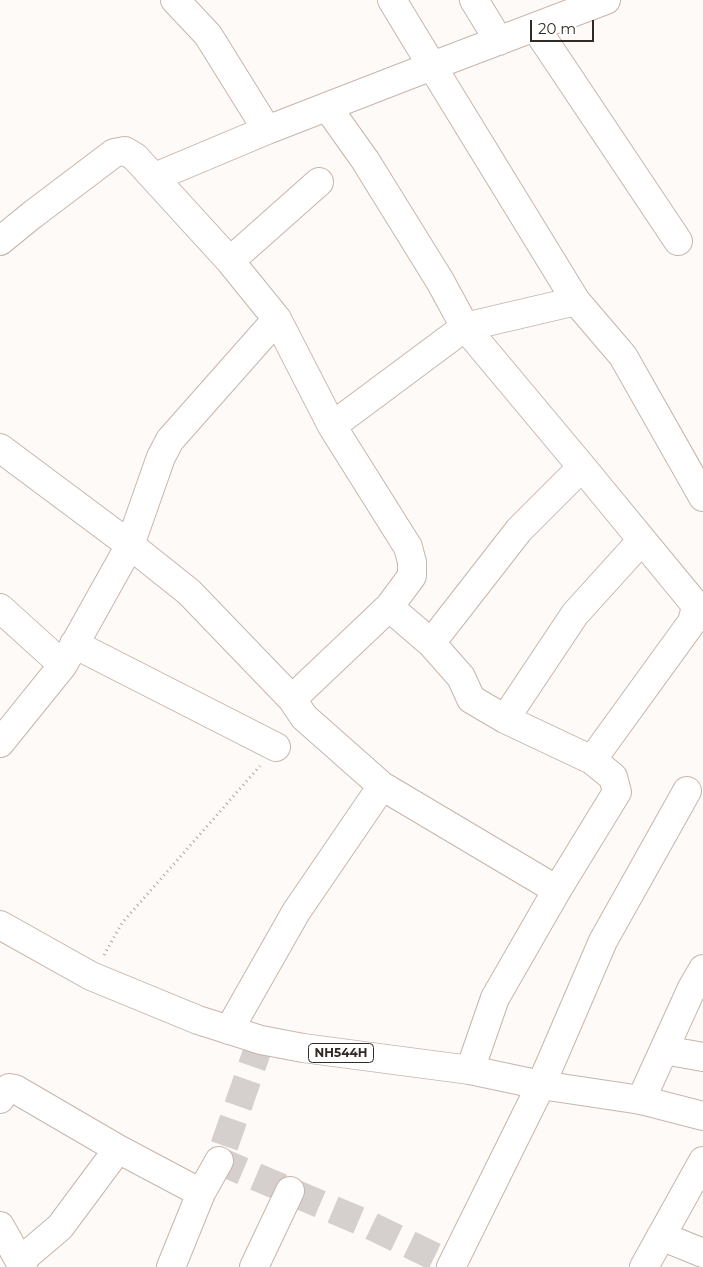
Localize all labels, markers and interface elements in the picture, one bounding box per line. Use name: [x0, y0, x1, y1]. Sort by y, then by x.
scale bar: [533, 10, 597, 42]
text: 20 m: [538, 19, 576, 38]
road number: NH544H: [308, 1044, 374, 1062]

